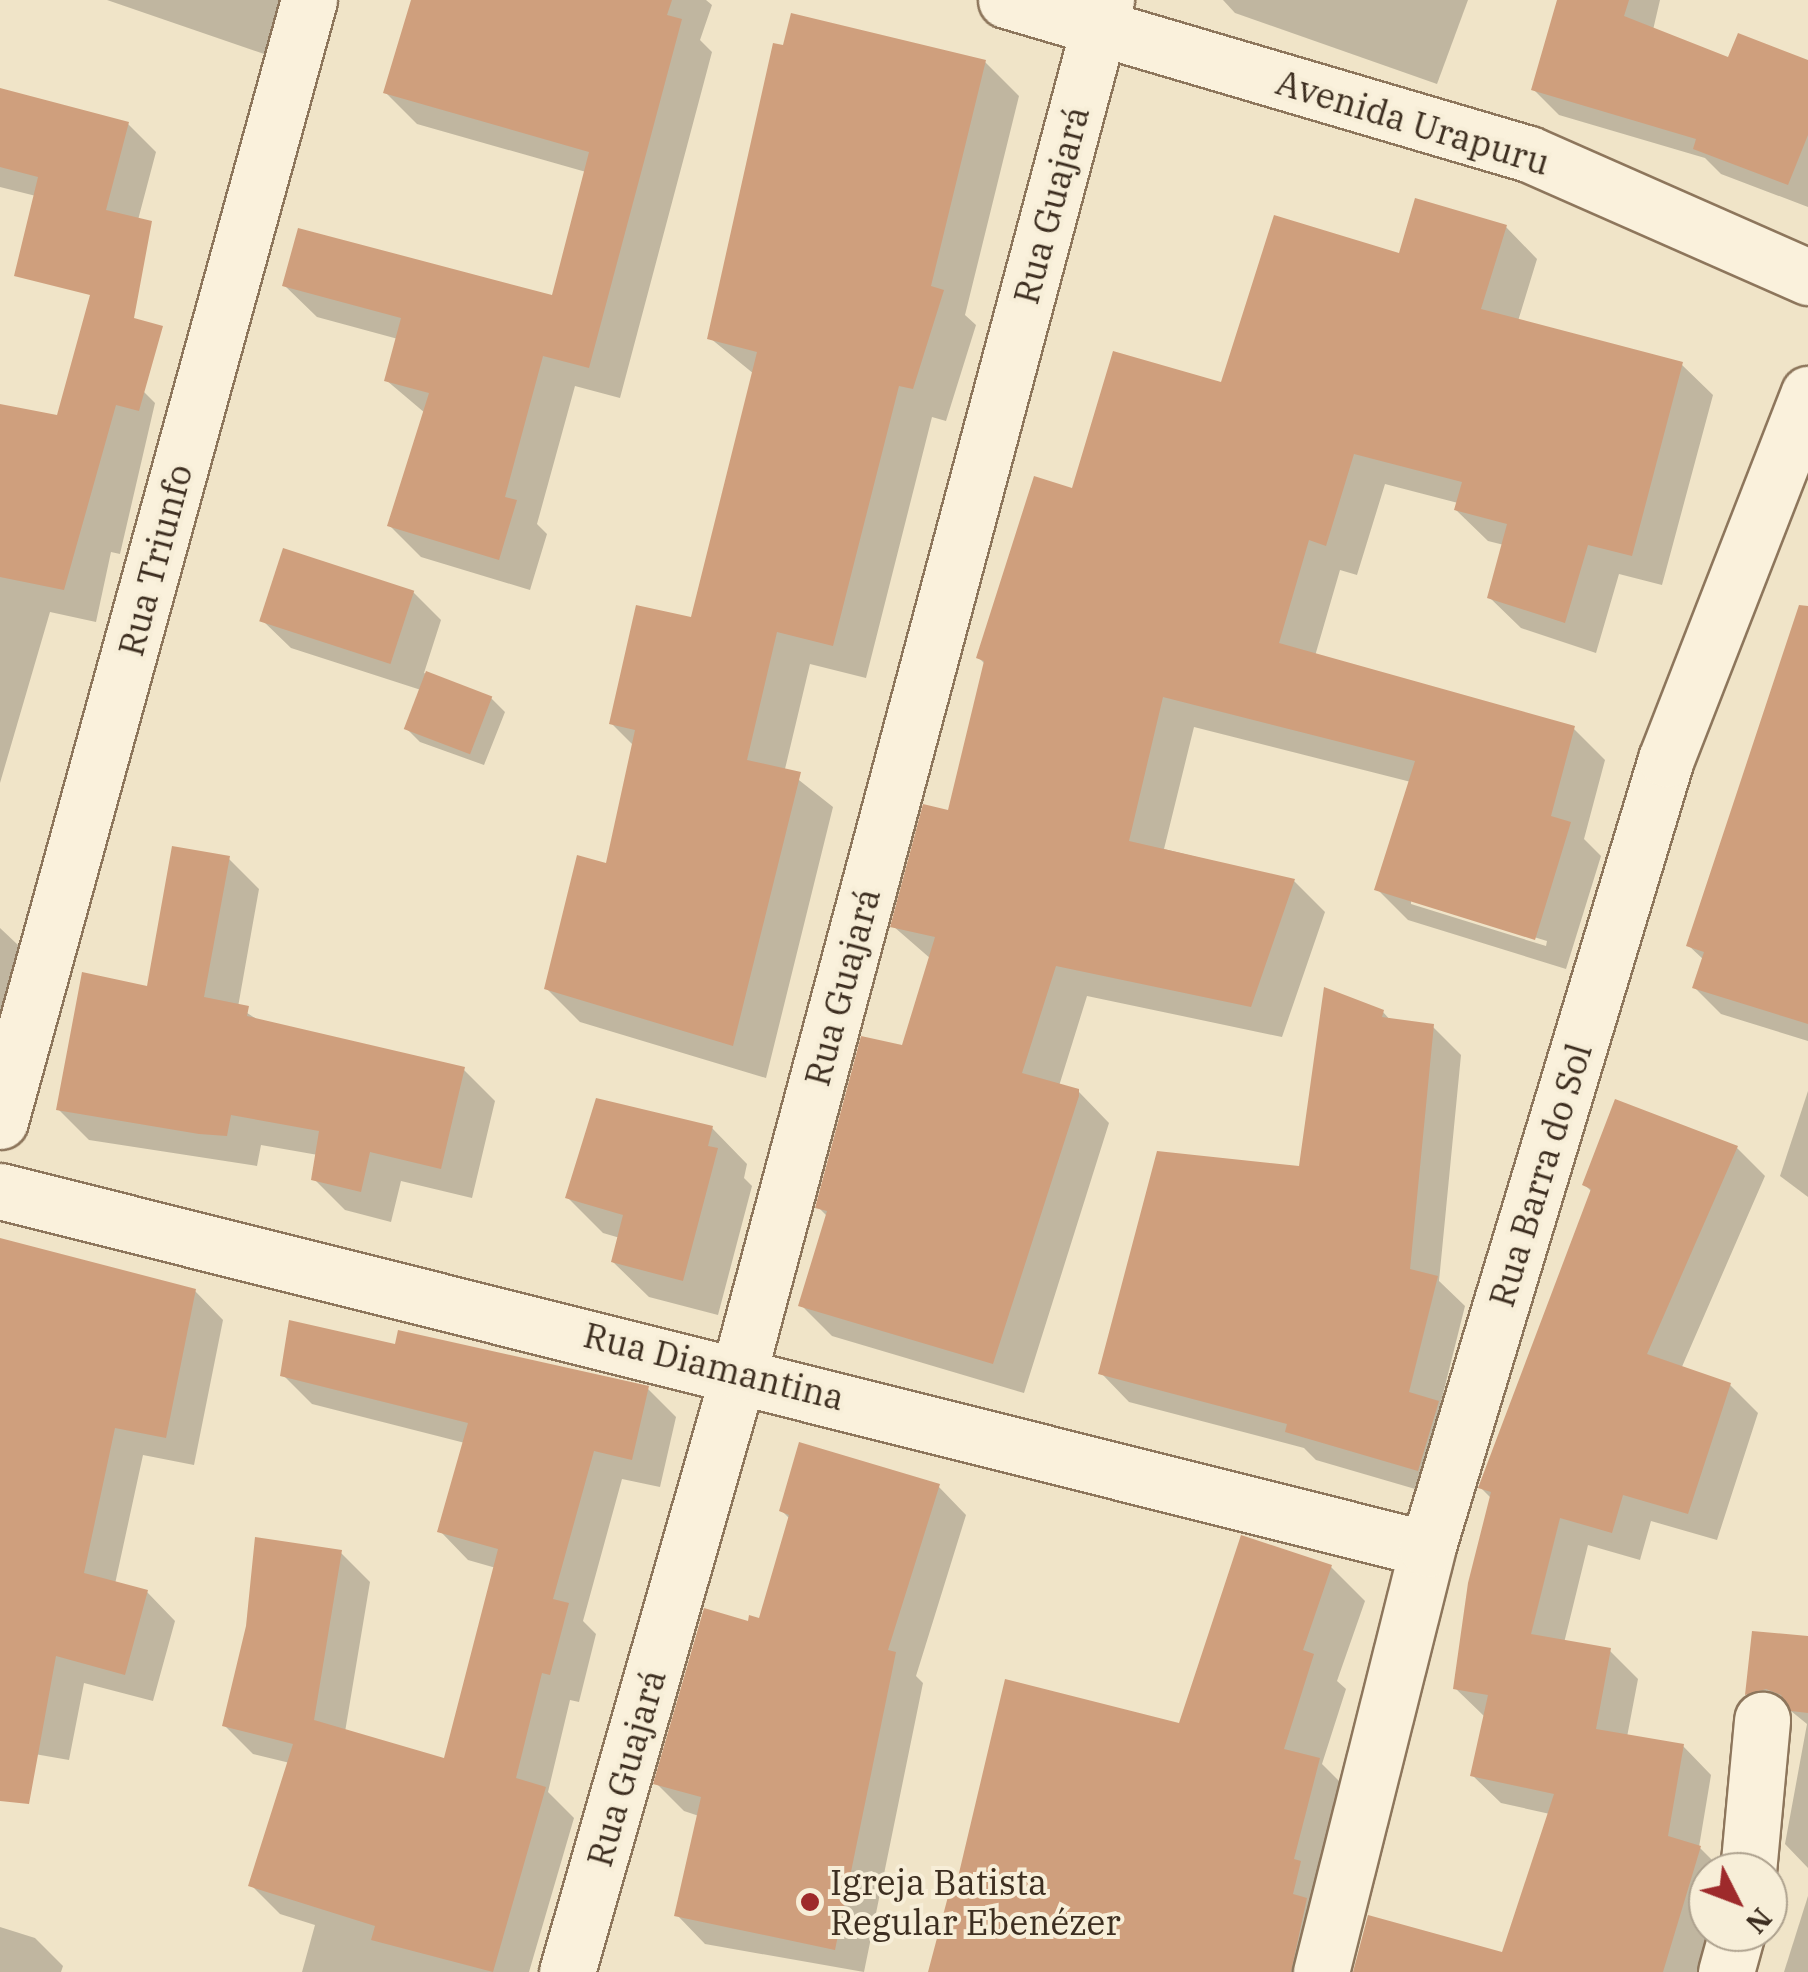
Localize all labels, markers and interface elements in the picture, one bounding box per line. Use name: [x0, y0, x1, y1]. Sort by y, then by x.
street label: Avenida Urapuru: [1271, 60, 1555, 184]
street label: Rua Guajará: [1004, 102, 1098, 308]
street label: Rua Triunfo: [109, 460, 201, 660]
street label: Rua Guajará: [795, 884, 889, 1090]
street label: Rua Barra do Sol: [1480, 1038, 1600, 1312]
street label: Rua Diamantina: [579, 1313, 849, 1419]
street label: Rua Guajará: [578, 1665, 674, 1871]
north arrow: [1688, 1852, 1788, 1952]
place label: Igreja Batista Regular Ebenézer: [830, 1861, 1121, 1943]
marker: Igreja Batista Regular Ebenézer: [799, 1891, 821, 1913]
text: N: [1738, 1900, 1780, 1942]

